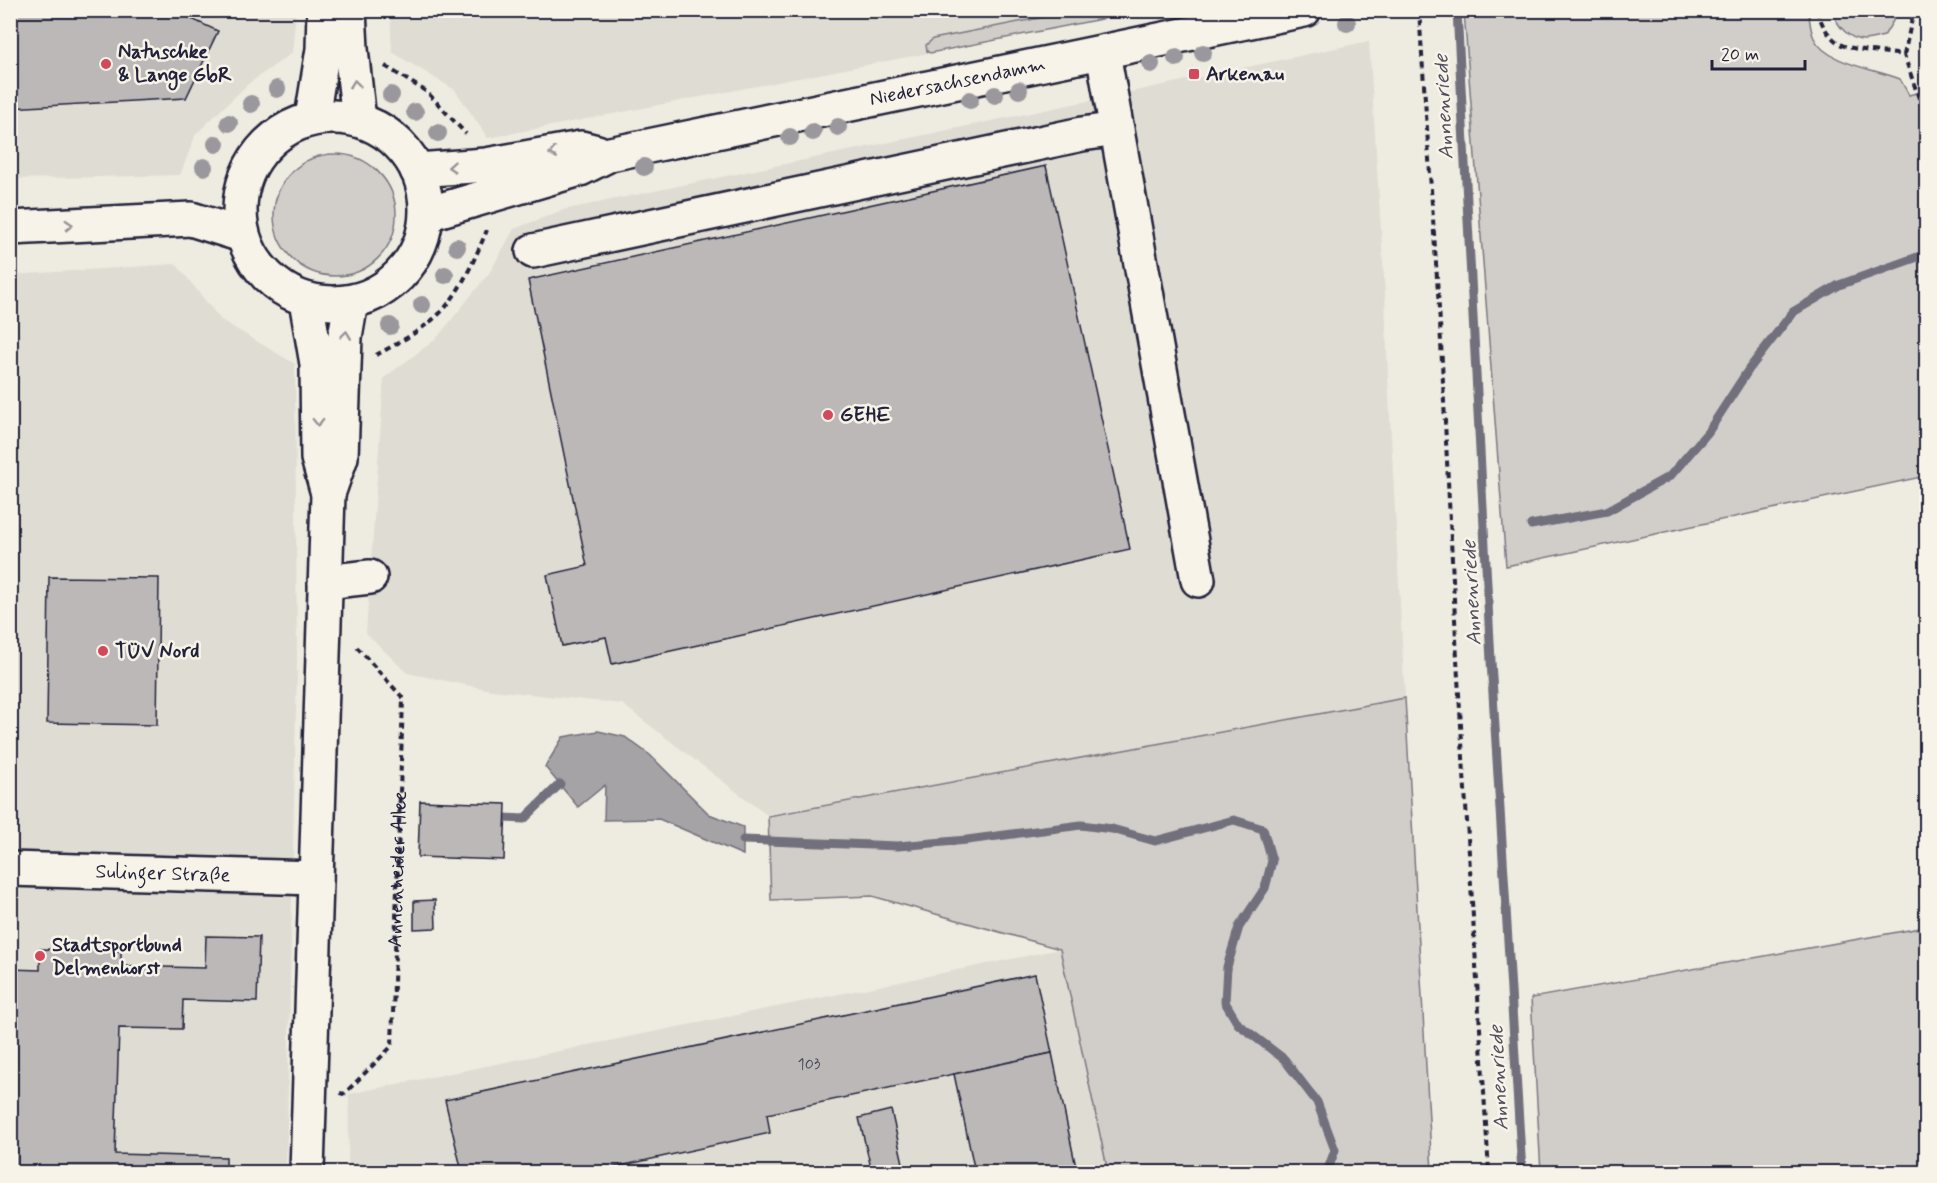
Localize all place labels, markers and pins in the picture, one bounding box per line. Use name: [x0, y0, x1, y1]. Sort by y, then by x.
place label: Natuschke & Lange GbR: [118, 39, 232, 91]
marker: Natuschke & Lange GbR: [99, 57, 113, 71]
place label: Arkenau: [1206, 61, 1284, 88]
marker: Arkenau: [1187, 67, 1201, 81]
place label: GEHE: [840, 402, 891, 429]
marker: GEHE: [821, 408, 835, 422]
place label: TÜV Nord: [115, 638, 199, 665]
marker: TÜV Nord: [96, 644, 110, 658]
place label: Stadtsportbund Delmenhorst: [52, 932, 182, 982]
marker: Stadtsportbund Delmenhorst: [33, 949, 47, 963]

